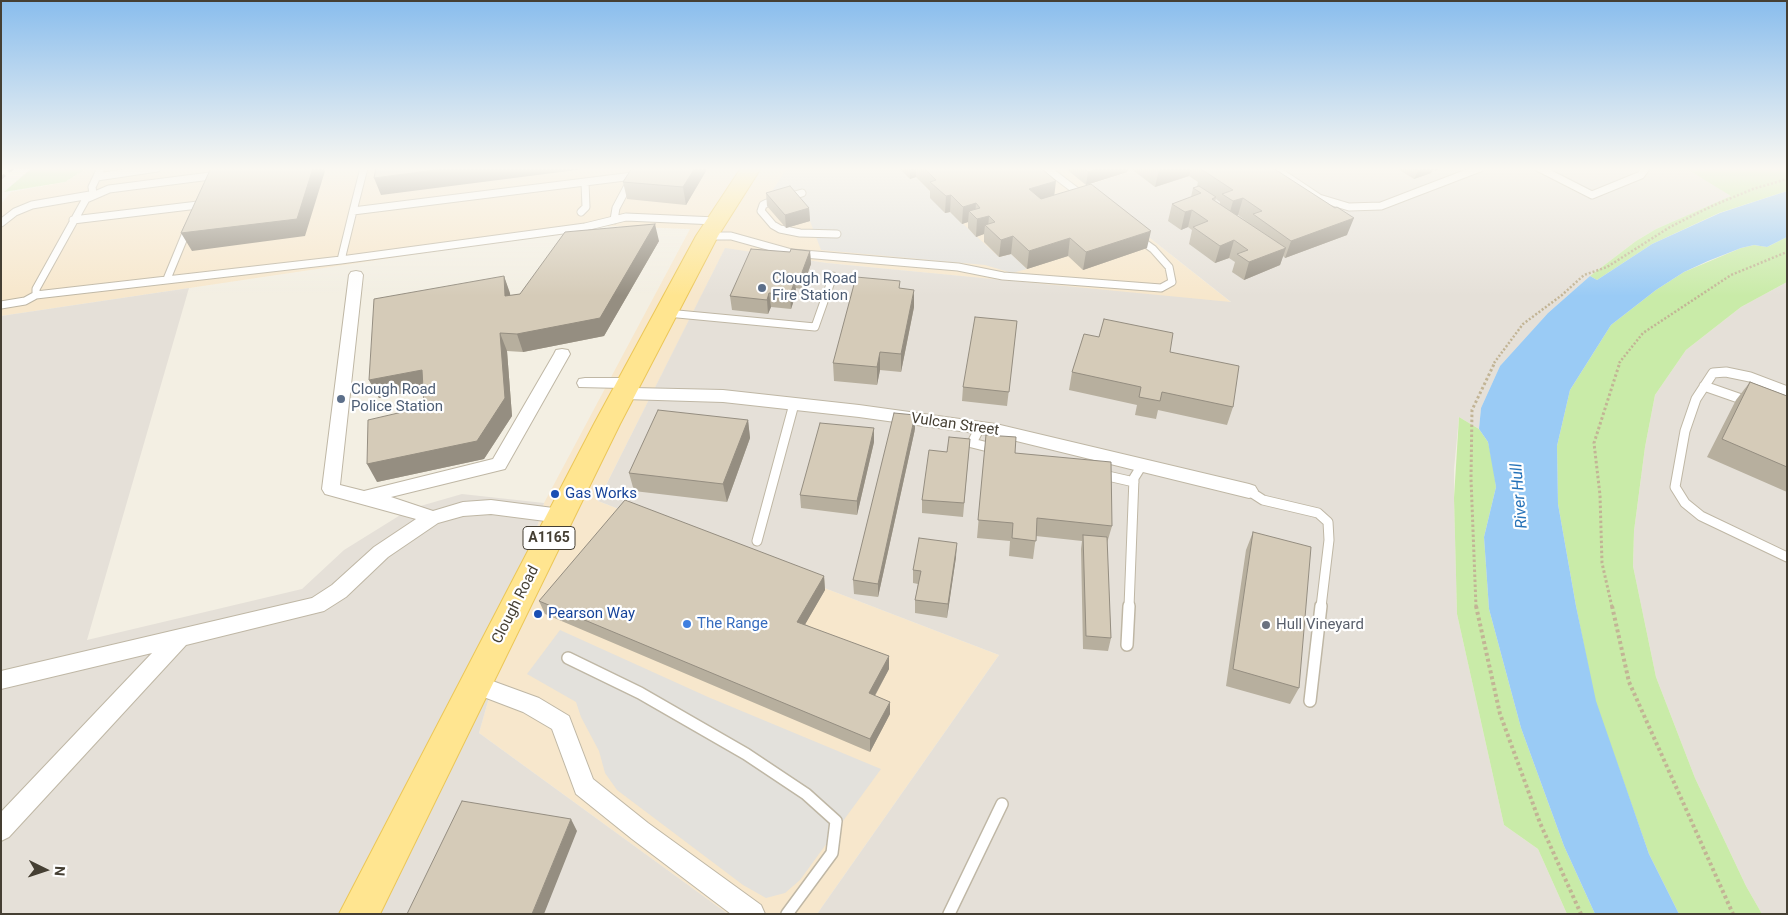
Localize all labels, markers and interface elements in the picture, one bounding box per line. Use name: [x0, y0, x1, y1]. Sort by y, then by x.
place label: Clough Road Fire Station: [772, 270, 857, 305]
marker: Clough Road Fire Station: [756, 282, 768, 294]
place label: Clough Road Police Station: [351, 381, 443, 416]
marker: Clough Road Police Station: [335, 393, 347, 405]
street label: Vulcan Street: [910, 410, 1000, 440]
water label: River Hull: [1508, 463, 1532, 529]
place label: Gas Works: [565, 485, 637, 503]
marker: Gas Works: [549, 488, 561, 500]
road number: A1165: [523, 526, 575, 550]
street label: Clough Road: [489, 563, 543, 647]
place label: Pearson Way: [548, 605, 635, 623]
marker: Pearson Way: [532, 608, 544, 620]
place label: The Range: [697, 615, 768, 633]
place label: Hull Vineyard: [1276, 616, 1364, 634]
marker: The Range: [681, 618, 693, 630]
marker: Hull Vineyard: [1260, 619, 1272, 631]
north arrow: [20, 845, 70, 895]
text: N: [52, 866, 68, 877]

